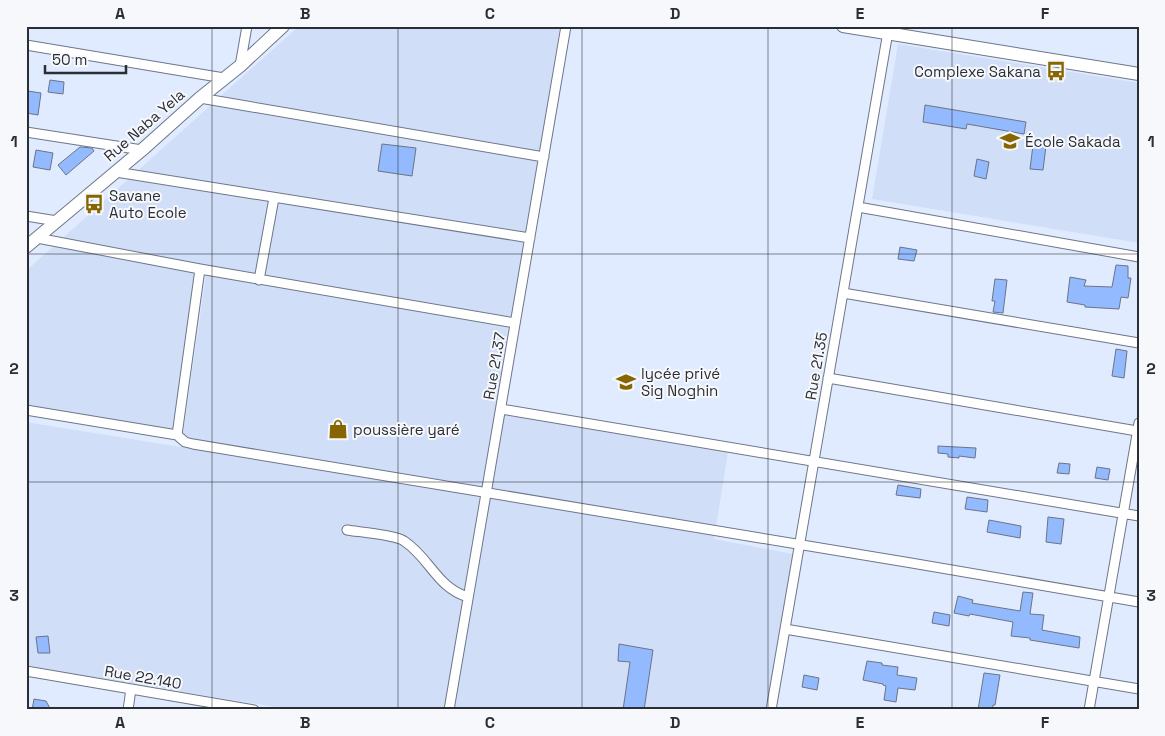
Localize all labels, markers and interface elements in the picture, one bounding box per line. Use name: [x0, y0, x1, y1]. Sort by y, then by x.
text: A: [115, 3, 125, 24]
text: B: [300, 3, 310, 24]
text: C: [485, 3, 495, 24]
text: D: [670, 3, 680, 24]
text: E: [856, 3, 865, 24]
text: F: [1041, 3, 1050, 24]
scale bar: [45, 42, 126, 74]
text: 50 m: [52, 50, 87, 69]
bus stop icon: Complexe Sakana: [1045, 60, 1067, 82]
place label: Complexe Sakana: [914, 62, 1041, 81]
street label: Rue Naba Yela: [100, 84, 189, 165]
school or university icon: École Sakada: [999, 130, 1021, 152]
text: 1: [10, 131, 18, 152]
text: 1: [1147, 131, 1155, 152]
place label: École Sakada: [1025, 132, 1121, 151]
place label: Savane Auto Ecole: [109, 186, 187, 222]
bus stop icon: Savane Auto Ecole: [83, 193, 105, 215]
street label: Rue 21.37: [479, 331, 509, 401]
street label: Rue 21.35: [801, 331, 831, 401]
text: 2: [9, 358, 19, 379]
text: 2: [1146, 358, 1156, 379]
place label: lycée privé Sig Noghin: [641, 364, 720, 400]
school or university icon: lycée privé Sig Noghin: [615, 371, 637, 393]
shop icon: poussière yaré: [327, 418, 349, 440]
place label: poussière yaré: [353, 420, 460, 439]
text: 3: [9, 585, 19, 606]
text: 3: [1146, 585, 1156, 606]
street label: Rue 22.140: [103, 661, 183, 693]
text: A: [115, 712, 125, 733]
text: B: [300, 712, 310, 733]
text: C: [485, 712, 495, 733]
text: D: [670, 712, 680, 733]
text: E: [856, 712, 865, 733]
text: F: [1041, 712, 1050, 733]

